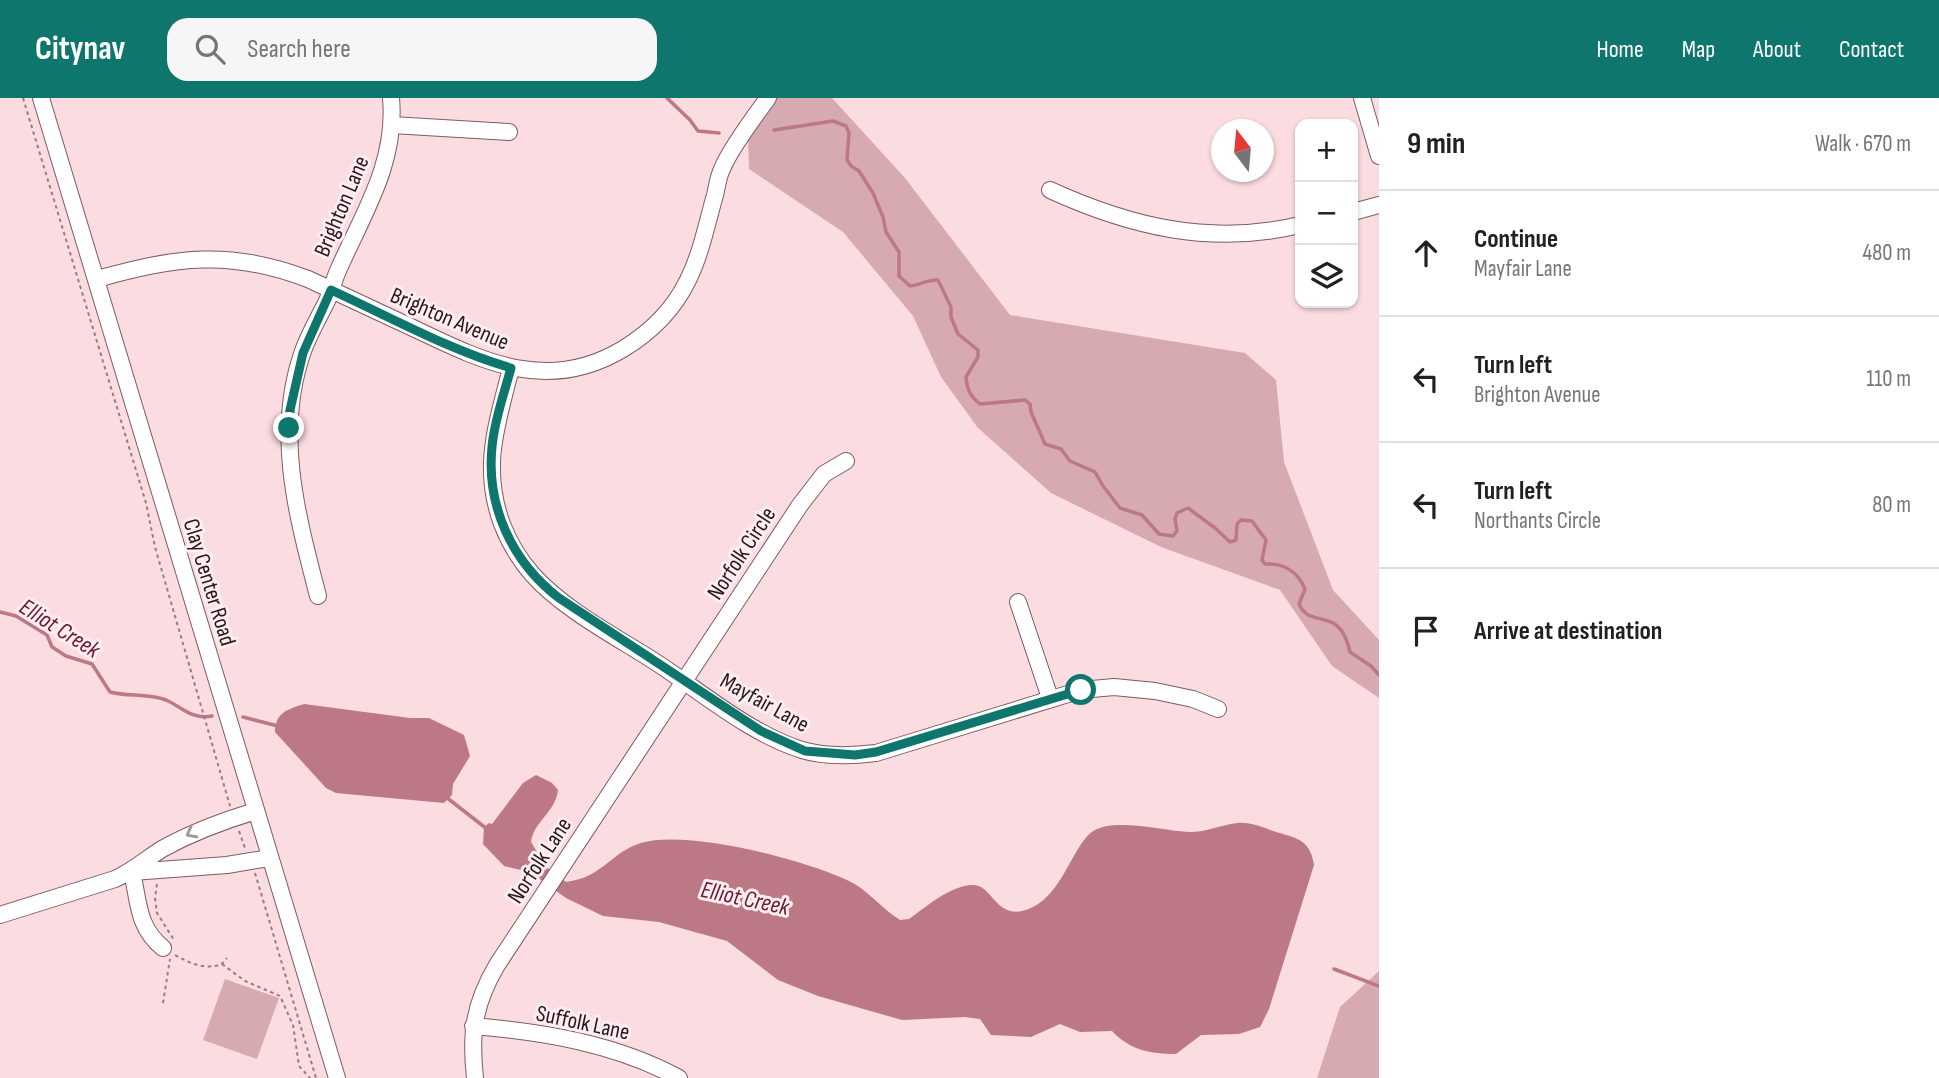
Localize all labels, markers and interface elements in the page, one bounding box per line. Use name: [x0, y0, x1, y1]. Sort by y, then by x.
search box: [167, 18, 657, 81]
text: Citynav: [35, 29, 125, 69]
icon: search: [191, 30, 229, 68]
text: Search here: [247, 34, 351, 65]
text: Home: [1596, 35, 1644, 64]
text: Map: [1682, 35, 1715, 64]
text: About: [1753, 35, 1801, 64]
text: Contact: [1839, 35, 1904, 64]
north arrow: [1211, 119, 1274, 182]
map controls: [1295, 119, 1358, 308]
button: +: [1295, 119, 1358, 182]
text: 9 min: [1407, 126, 1465, 162]
text: Walk · 670 m: [1815, 130, 1911, 158]
street label: Brighton Lane: [308, 152, 376, 261]
button: −: [1295, 182, 1358, 245]
text: Continue: [1474, 224, 1558, 255]
icon: ahead: [1407, 234, 1445, 272]
text: 480 m: [1863, 239, 1911, 267]
button: layers: [1295, 245, 1358, 308]
text: Mayfair Lane: [1474, 255, 1572, 283]
street label: Brighton Avenue: [386, 281, 513, 357]
text: Turn left: [1474, 350, 1552, 381]
icon: left: [1407, 360, 1445, 398]
text: 110 m: [1866, 365, 1911, 393]
text: Brighton Avenue: [1474, 381, 1600, 409]
route end: [273, 412, 304, 443]
text: Turn left: [1474, 476, 1552, 507]
icon: left: [1407, 486, 1445, 524]
text: 80 m: [1872, 491, 1911, 519]
street label: Norfolk Circle: [702, 502, 782, 605]
text: Northants Circle: [1474, 507, 1601, 535]
street label: Clay Center Road: [176, 515, 242, 649]
water label: Elliot Creek: [14, 592, 106, 665]
icon: arrive: [1407, 612, 1445, 650]
text: Arrive at destination: [1474, 616, 1662, 647]
street label: Mayfair Lane: [715, 667, 814, 739]
route start: [1065, 674, 1096, 705]
street label: Norfolk Lane: [502, 812, 578, 909]
one-way arrow: [186, 825, 198, 839]
water label: Elliot Creek: [698, 875, 793, 922]
street label: Suffolk Lane: [533, 999, 632, 1047]

